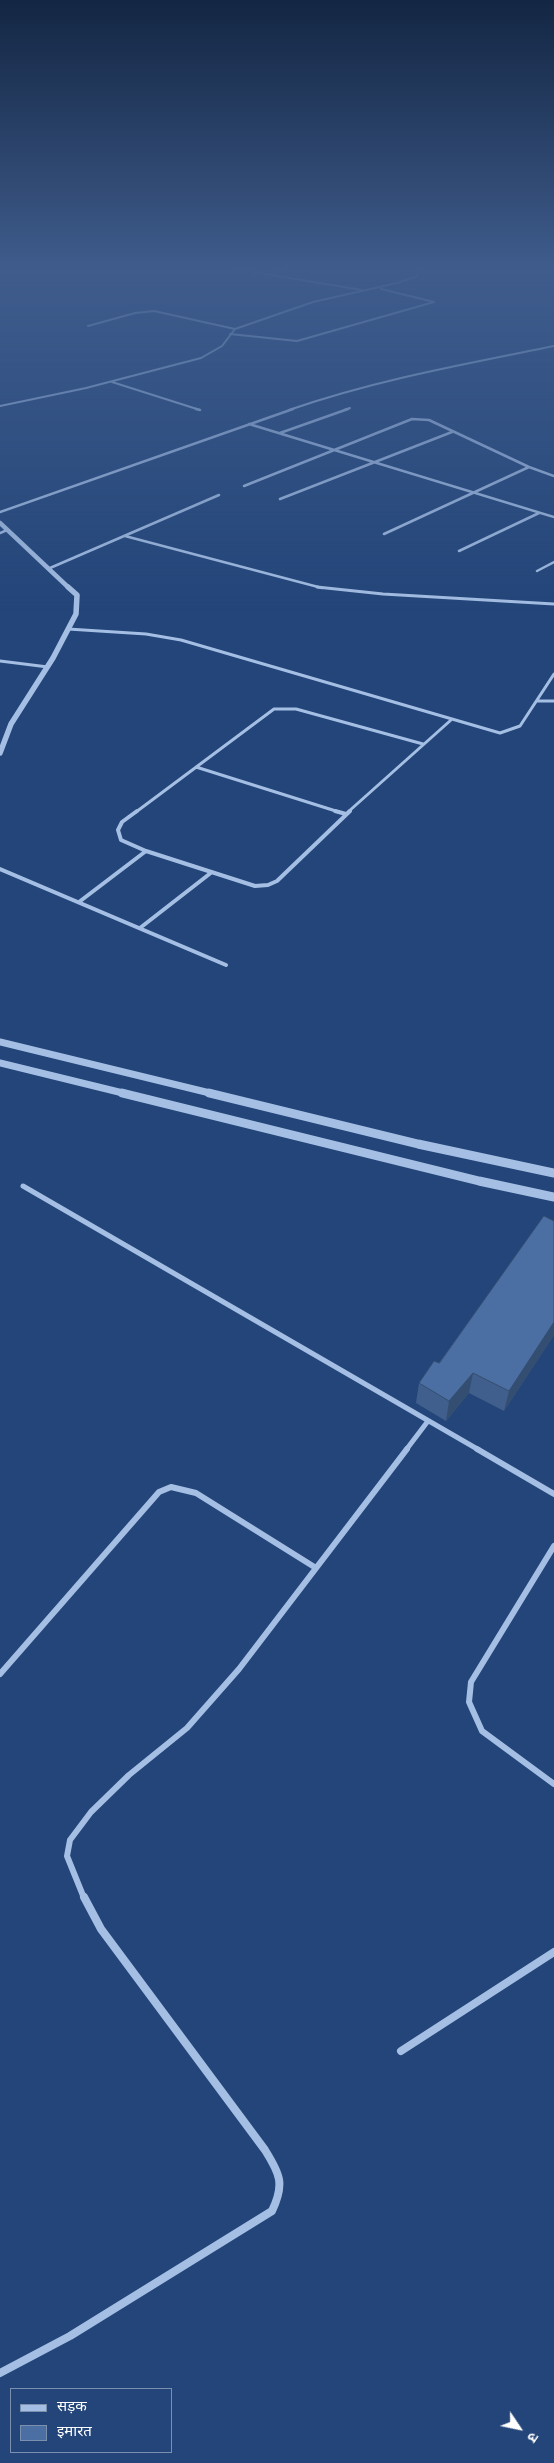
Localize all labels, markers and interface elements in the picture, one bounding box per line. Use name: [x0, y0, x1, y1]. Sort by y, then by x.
legend: [10, 2388, 172, 2453]
text: सड़क: [57, 2398, 87, 2417]
north arrow: [494, 2403, 544, 2453]
text: इमारत: [57, 2423, 92, 2442]
text: उ: [523, 2429, 541, 2445]

